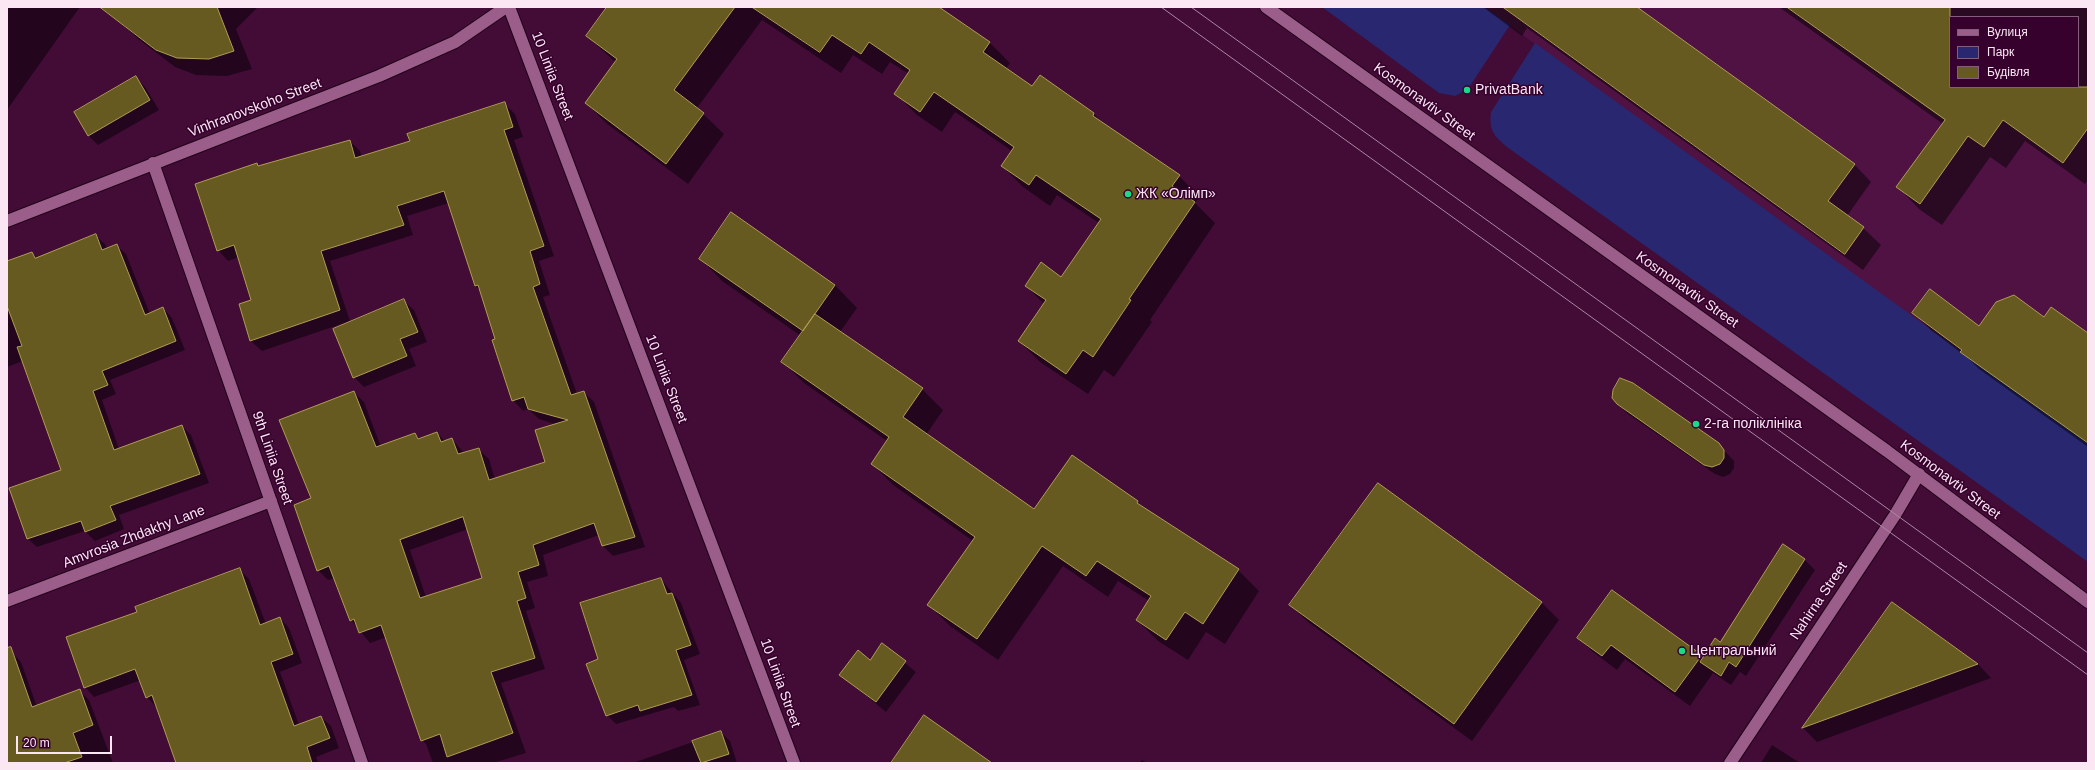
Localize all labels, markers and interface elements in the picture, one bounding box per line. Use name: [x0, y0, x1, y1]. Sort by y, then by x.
legend: [1949, 16, 2079, 88]
text: Вулиця: [1987, 25, 2028, 39]
street label: 10 Liniia Street: [527, 29, 577, 123]
text: Парк: [1987, 45, 2014, 59]
street label: Kosmonavtiv Street: [1370, 60, 1478, 144]
text: Будівля: [1987, 65, 2029, 79]
street label: Vinhranovskoho Street: [186, 75, 324, 141]
place label: PrivatBank: [1475, 82, 1543, 98]
marker: PrivatBank: [1462, 85, 1472, 95]
place label: ЖК «Олімп»: [1136, 186, 1216, 202]
marker: ЖК «Олімп»: [1123, 189, 1133, 199]
street label: Kosmonavtiv Street: [1632, 248, 1742, 332]
street label: 10 Liniia Street: [641, 332, 691, 426]
street label: 9th Liniia Street: [248, 409, 296, 507]
place label: 2-га поліклініка: [1704, 416, 1802, 432]
marker: 2-га поліклініка: [1691, 419, 1701, 429]
street label: Kosmonavtiv Street: [1896, 437, 2004, 523]
street label: Amvrosia Zhdakhy Lane: [61, 502, 207, 572]
street label: Nahirna Street: [1787, 559, 1851, 643]
street label: 10 Liniia Street: [756, 636, 804, 730]
place label: Центральний: [1690, 643, 1777, 659]
marker: Центральний: [1677, 646, 1687, 656]
scale bar: [18, 728, 114, 754]
text: 20 m: [23, 736, 50, 750]

